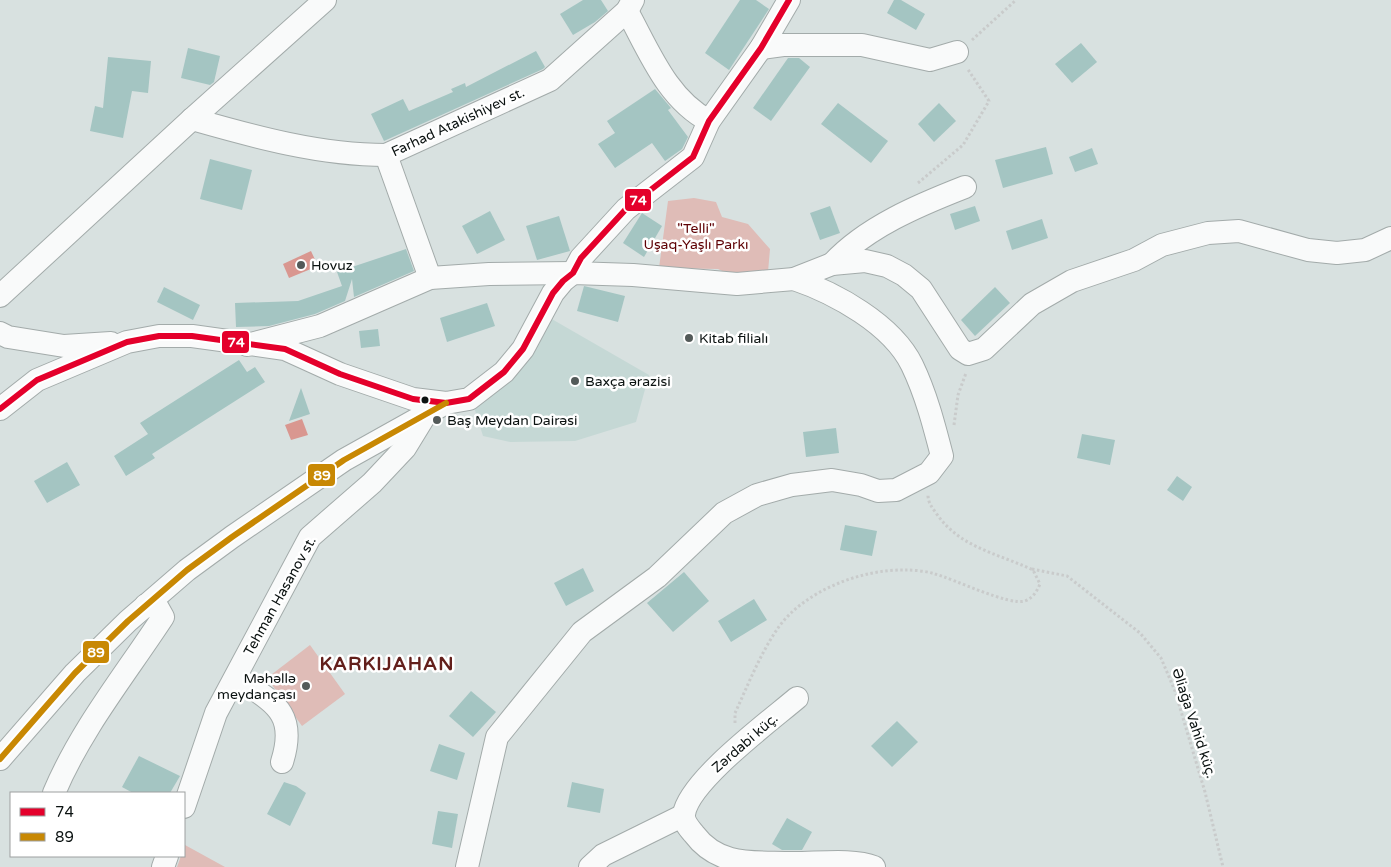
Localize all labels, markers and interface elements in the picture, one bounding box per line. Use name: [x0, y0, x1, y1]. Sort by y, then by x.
street label: Farhad Atakishiyev st.: [389, 84, 527, 160]
line badge: 74: [624, 188, 652, 212]
text: 74: [629, 192, 647, 209]
park label: "Telli" Uşaq-Yaşlı Parkı: [644, 220, 749, 253]
place label: Hovuz: [311, 257, 353, 274]
marker: Hovuz: [295, 259, 307, 271]
line badge: 74: [221, 330, 250, 354]
place label: Kitab filialı: [699, 330, 768, 347]
marker: Kitab filialı: [683, 332, 695, 344]
text: 74: [227, 334, 245, 351]
place label: Baxça ərazisi: [585, 373, 671, 390]
marker: Baxça ərazisi: [569, 375, 581, 387]
unlabelled marker: [420, 395, 430, 405]
place label: Baş Meydan Dairəsi: [447, 412, 577, 429]
marker: Baş Meydan Dairəsi: [431, 414, 443, 426]
line badge: 89: [307, 463, 336, 487]
text: 89: [313, 467, 331, 484]
street label: Tehman Hasanov st.: [240, 533, 320, 659]
line badge: 89: [82, 640, 110, 664]
text: 89: [87, 644, 105, 661]
district label: KARKIJAHAN: [319, 653, 455, 675]
street label: Əliağa Vahid küç.: [1168, 666, 1220, 780]
place label: Məhəllə meydançası: [217, 670, 296, 703]
marker: Məhəllə meydançası: [300, 680, 312, 692]
street label: Zərdabi küç.: [709, 710, 781, 776]
legend: [10, 792, 185, 857]
text: 74: [55, 803, 74, 821]
text: 89: [55, 828, 74, 846]

